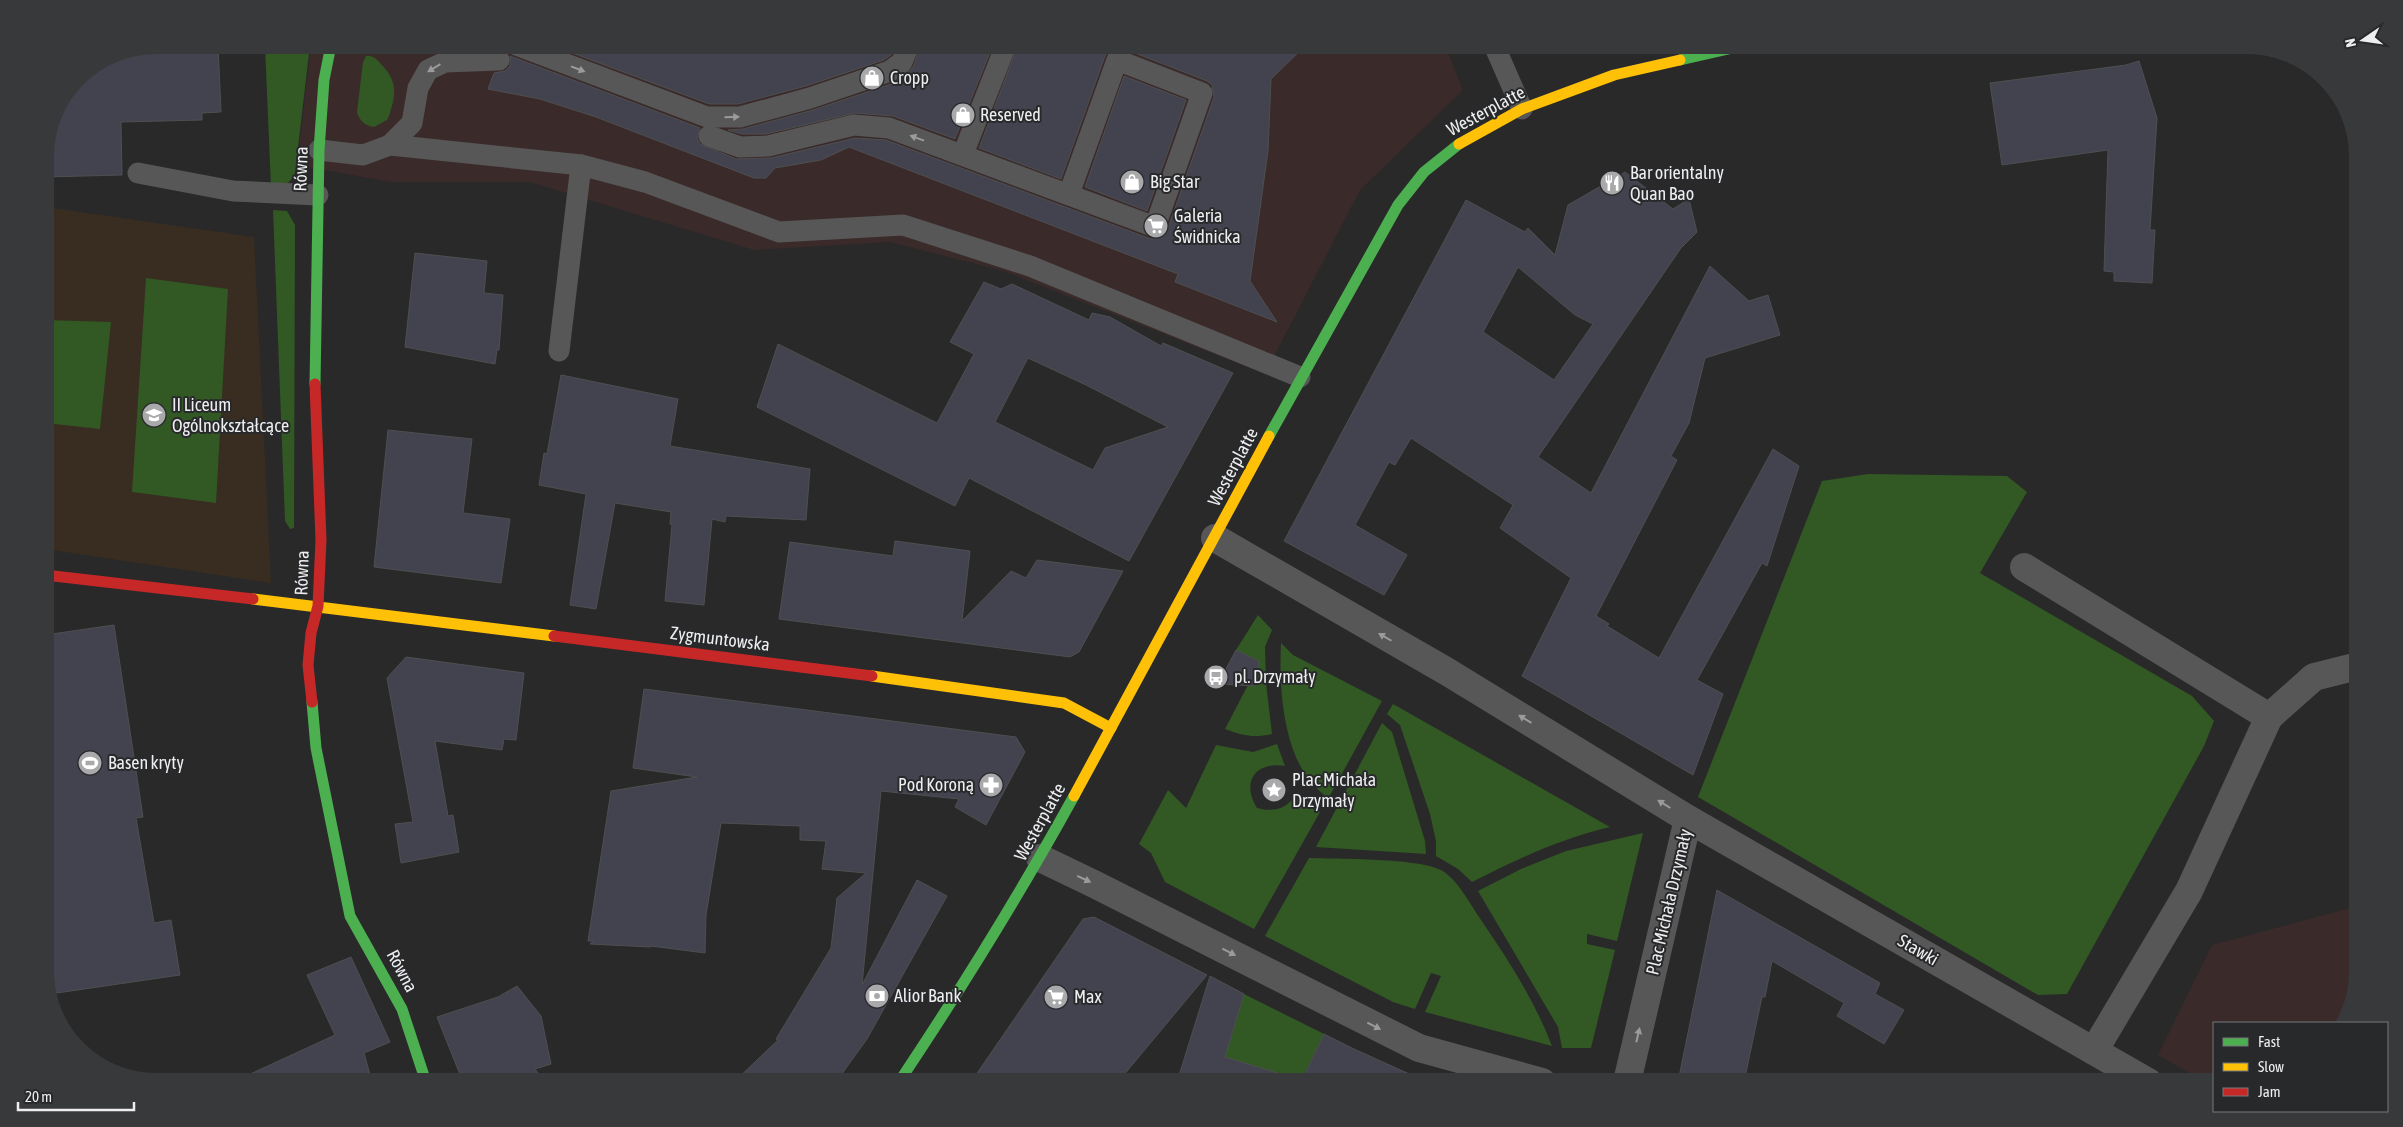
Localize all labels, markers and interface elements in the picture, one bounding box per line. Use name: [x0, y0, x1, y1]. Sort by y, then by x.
north arrow: [2338, 15, 2388, 65]
text: N: [2342, 37, 2359, 49]
one-way arrow: [427, 64, 442, 72]
one-way arrow: [571, 65, 586, 73]
shop icon: Cropp: [859, 65, 885, 91]
place label: Cropp: [890, 67, 929, 88]
street label: Westerplatte: [1443, 81, 1528, 140]
shop icon: Reserved: [950, 102, 976, 128]
place label: Reserved: [980, 104, 1041, 125]
one-way arrow: [724, 113, 740, 121]
one-way arrow: [909, 134, 924, 141]
street label: Równa: [289, 146, 312, 192]
place label: Bar orientalny Quan Bao: [1630, 162, 1724, 204]
shop icon: Big Star: [1119, 169, 1145, 195]
restaurant icon: Bar orientalny Quan Bao: [1599, 170, 1625, 196]
place label: Big Star: [1150, 171, 1200, 192]
place label: Galeria Świdnicka: [1174, 205, 1241, 247]
supermarket icon: Galeria Świdnicka: [1143, 213, 1169, 239]
place label: II Liceum Ogólnokształcące: [172, 394, 289, 436]
school or university icon: II Liceum Ogólnokształcące: [141, 402, 167, 428]
street label: Westerplatte: [1203, 424, 1262, 509]
street label: Równa: [290, 550, 313, 596]
street label: Zygmuntowska: [669, 622, 771, 655]
one-way arrow: [1379, 632, 1392, 641]
bus stop icon: pl. Drzymały: [1203, 664, 1229, 690]
place label: pl. Drzymały: [1234, 666, 1316, 687]
one-way arrow: [1518, 715, 1532, 724]
sports icon: Basen kryty: [77, 750, 103, 776]
place label: Basen kryty: [108, 752, 184, 773]
place label: Plac Michała Drzymały: [1292, 769, 1376, 811]
pharmacy icon: Pod Koroną: [978, 772, 1004, 798]
place label: Pod Koroną: [898, 774, 974, 795]
place icon: Plac Michała Drzymały: [1261, 777, 1287, 803]
street label: Westerplatte: [1010, 779, 1069, 864]
one-way arrow: [1657, 799, 1670, 808]
street label: Plac Michała Drzymały: [1641, 827, 1696, 977]
one-way arrow: [1077, 875, 1091, 883]
street label: Stawki: [1894, 930, 1942, 970]
street label: Równa: [383, 946, 422, 996]
one-way arrow: [1222, 948, 1237, 956]
bank icon: Alior Bank: [864, 983, 890, 1009]
supermarket icon: Max: [1043, 984, 1069, 1010]
place label: Alior Bank: [894, 985, 962, 1006]
place label: Max: [1074, 986, 1102, 1007]
one-way arrow: [1367, 1021, 1382, 1030]
legend: [2213, 1022, 2388, 1112]
one-way arrow: [1634, 1027, 1642, 1042]
text: Fast: [2258, 1033, 2280, 1050]
text: Slow: [2258, 1058, 2284, 1075]
scale bar: [18, 1080, 134, 1112]
text: Jam: [2258, 1083, 2281, 1100]
text: 20 m: [25, 1088, 52, 1105]

